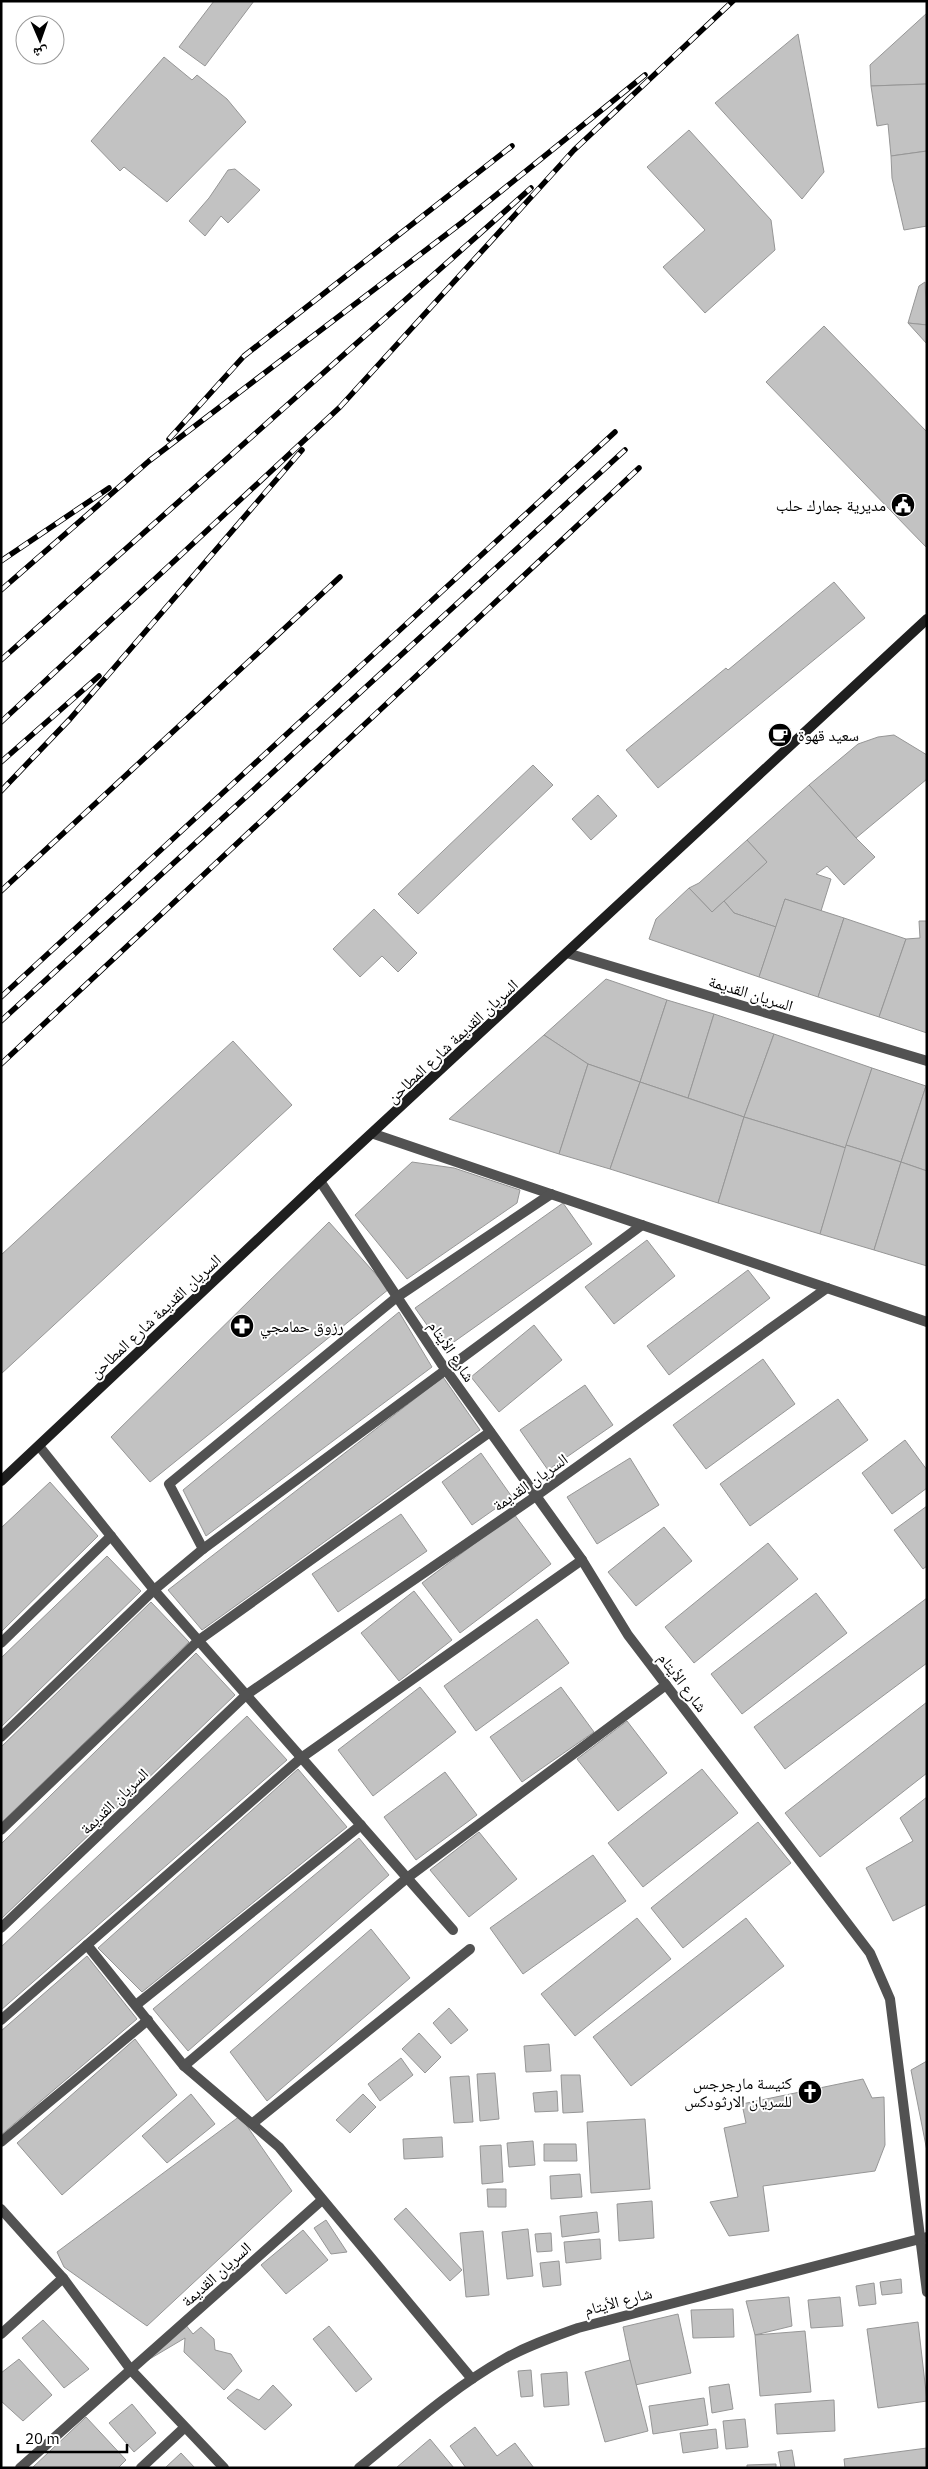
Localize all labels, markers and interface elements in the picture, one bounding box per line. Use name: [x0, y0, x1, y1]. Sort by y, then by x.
north arrow: [15, 15, 65, 65]
text: ش: [33, 44, 48, 62]
public building icon: مديرية جمارك حلب: [890, 492, 916, 518]
place label: مديرية جمارك حلب: [776, 495, 886, 515]
cafe icon: سعيد قهوة: [767, 722, 793, 748]
place label: سعيد قهوة: [798, 725, 859, 745]
street label: السريان القديمة: [706, 971, 796, 1016]
street label: السريان القديمة شارع المطاحن: [382, 975, 523, 1108]
street label: السريان القديمة شارع المطاحن: [85, 1250, 226, 1383]
pharmacy icon: رزوق حمامجي: [229, 1313, 255, 1339]
place label: رزوق حمامجي: [260, 1316, 344, 1339]
street label: شارع الأيتام: [423, 1317, 480, 1386]
street label: السريان القديمة: [489, 1449, 572, 1516]
street label: شارع الأيتام: [653, 1648, 712, 1716]
street label: السريان القديمة: [76, 1763, 153, 1839]
place label: كنيسة مارجرجس للسريان الارثودكس: [684, 2073, 792, 2112]
church icon: كنيسة مارجرجس للسريان الارثودكس: [797, 2079, 823, 2105]
street label: السريان القديمة: [177, 2237, 256, 2311]
street label: شارع الأيتام: [582, 2282, 654, 2321]
scale bar: [18, 2422, 126, 2454]
text: 20 m: [25, 2429, 60, 2448]

